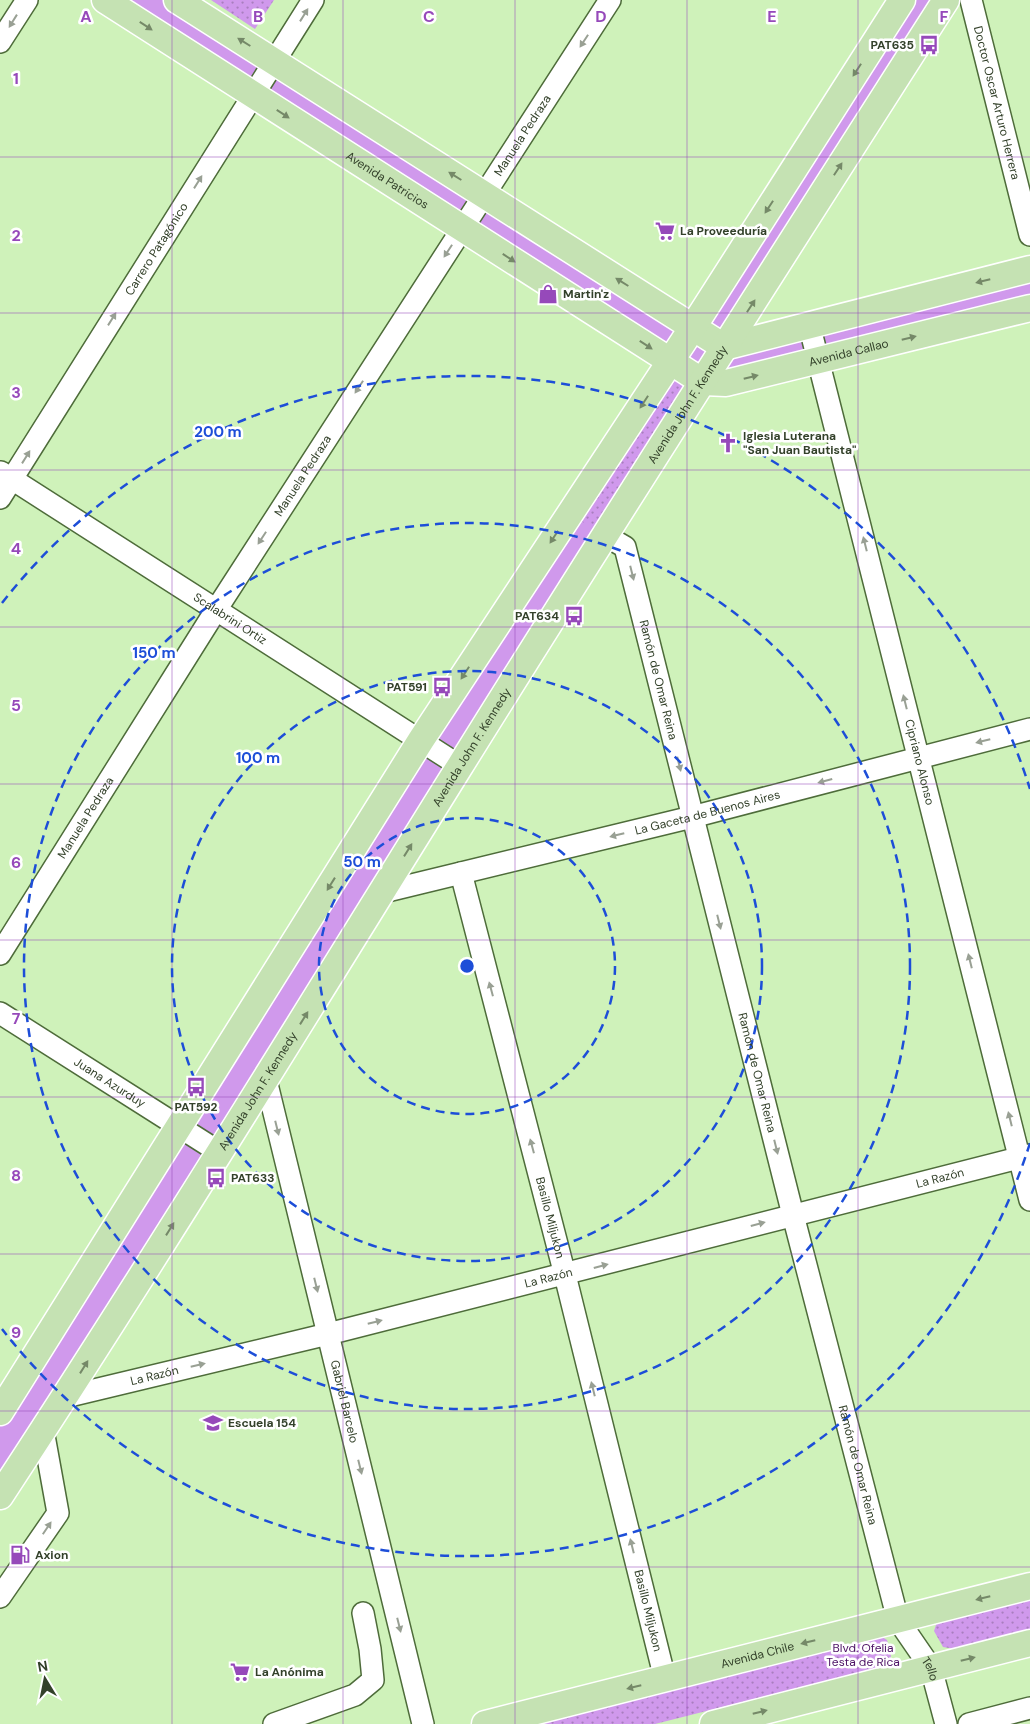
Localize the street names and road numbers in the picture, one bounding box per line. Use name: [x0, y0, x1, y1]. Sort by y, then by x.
street label: Doctor Oscar Arturo Herrera: [970, 24, 1024, 181]
street label: Manuela Pedraza: [490, 92, 555, 179]
street label: Avenida Patricios: [343, 148, 432, 213]
street label: Carrero Patagónico: [121, 200, 192, 299]
street label: Avenida Callao: [807, 335, 890, 370]
street label: Avenida John F. Kennedy: [644, 342, 731, 467]
street label: Manuela Pedraza: [271, 432, 335, 519]
street label: Scalabrini Ortiz: [190, 589, 270, 648]
street label: Ramón de Omar Reina: [636, 618, 681, 742]
street label: Avenida John F. Kennedy: [429, 685, 515, 810]
street label: Cipriano Alonso: [901, 718, 938, 807]
street label: Manuela Pedraza: [54, 774, 117, 862]
street label: La Gaceta de Buenos Aires: [633, 786, 782, 839]
street label: Ramón de Omar Reina: [734, 1011, 780, 1134]
street label: Avenida John F. Kennedy: [215, 1029, 301, 1153]
street label: Juana Azurduy: [71, 1054, 149, 1111]
street label: La Razón: [914, 1164, 966, 1192]
street label: Basillo Miljukon: [532, 1175, 568, 1260]
street label: La Razón: [523, 1264, 574, 1292]
street label: Gabriel Barcelo: [327, 1359, 362, 1445]
street label: La Razón: [129, 1362, 180, 1389]
street label: Ramón de Omar Reina: [835, 1403, 881, 1527]
street label: Basillo Miljukon: [630, 1568, 666, 1653]
street label: Avenida Chile: [719, 1638, 796, 1672]
street label: Tello: [918, 1654, 942, 1683]

